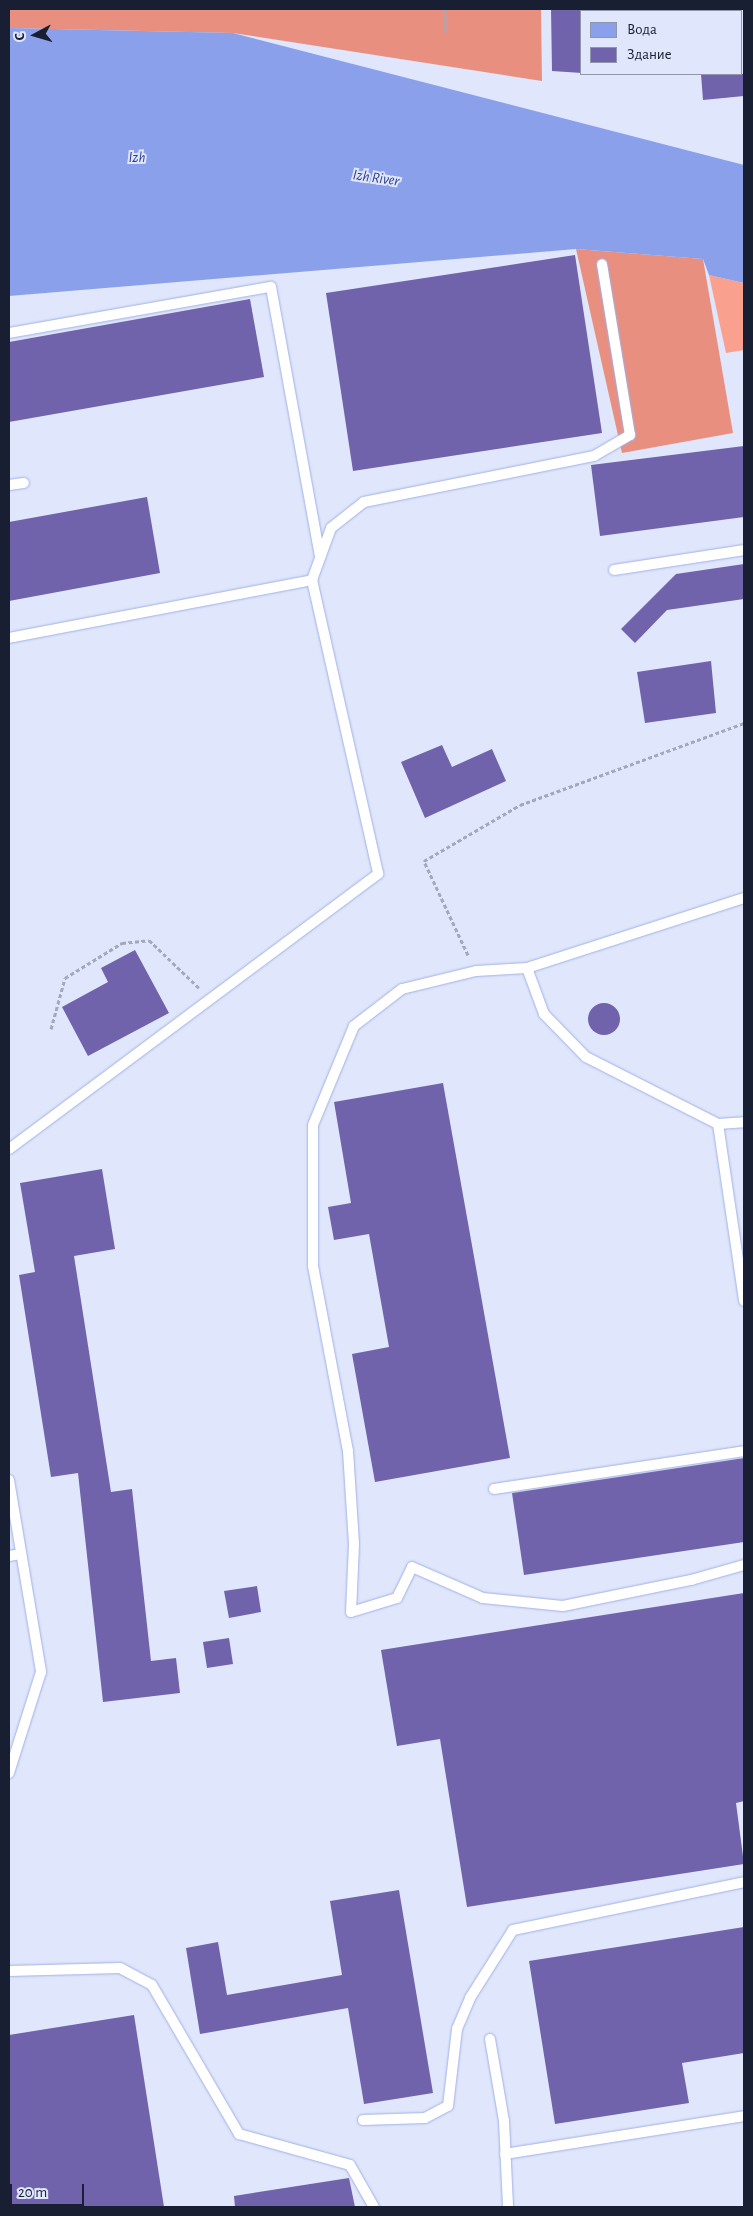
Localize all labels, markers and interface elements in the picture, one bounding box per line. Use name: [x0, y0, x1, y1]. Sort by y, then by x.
north arrow: [10, 10, 60, 60]
legend: [580, 10, 743, 75]
text: Вода: [627, 22, 657, 37]
text: С: [13, 32, 27, 41]
text: Здание: [627, 47, 672, 62]
water label: Izh: [128, 149, 146, 167]
water label: Izh River: [352, 166, 400, 190]
scale bar: [12, 2174, 86, 2206]
text: 20 m: [18, 2185, 47, 2200]

